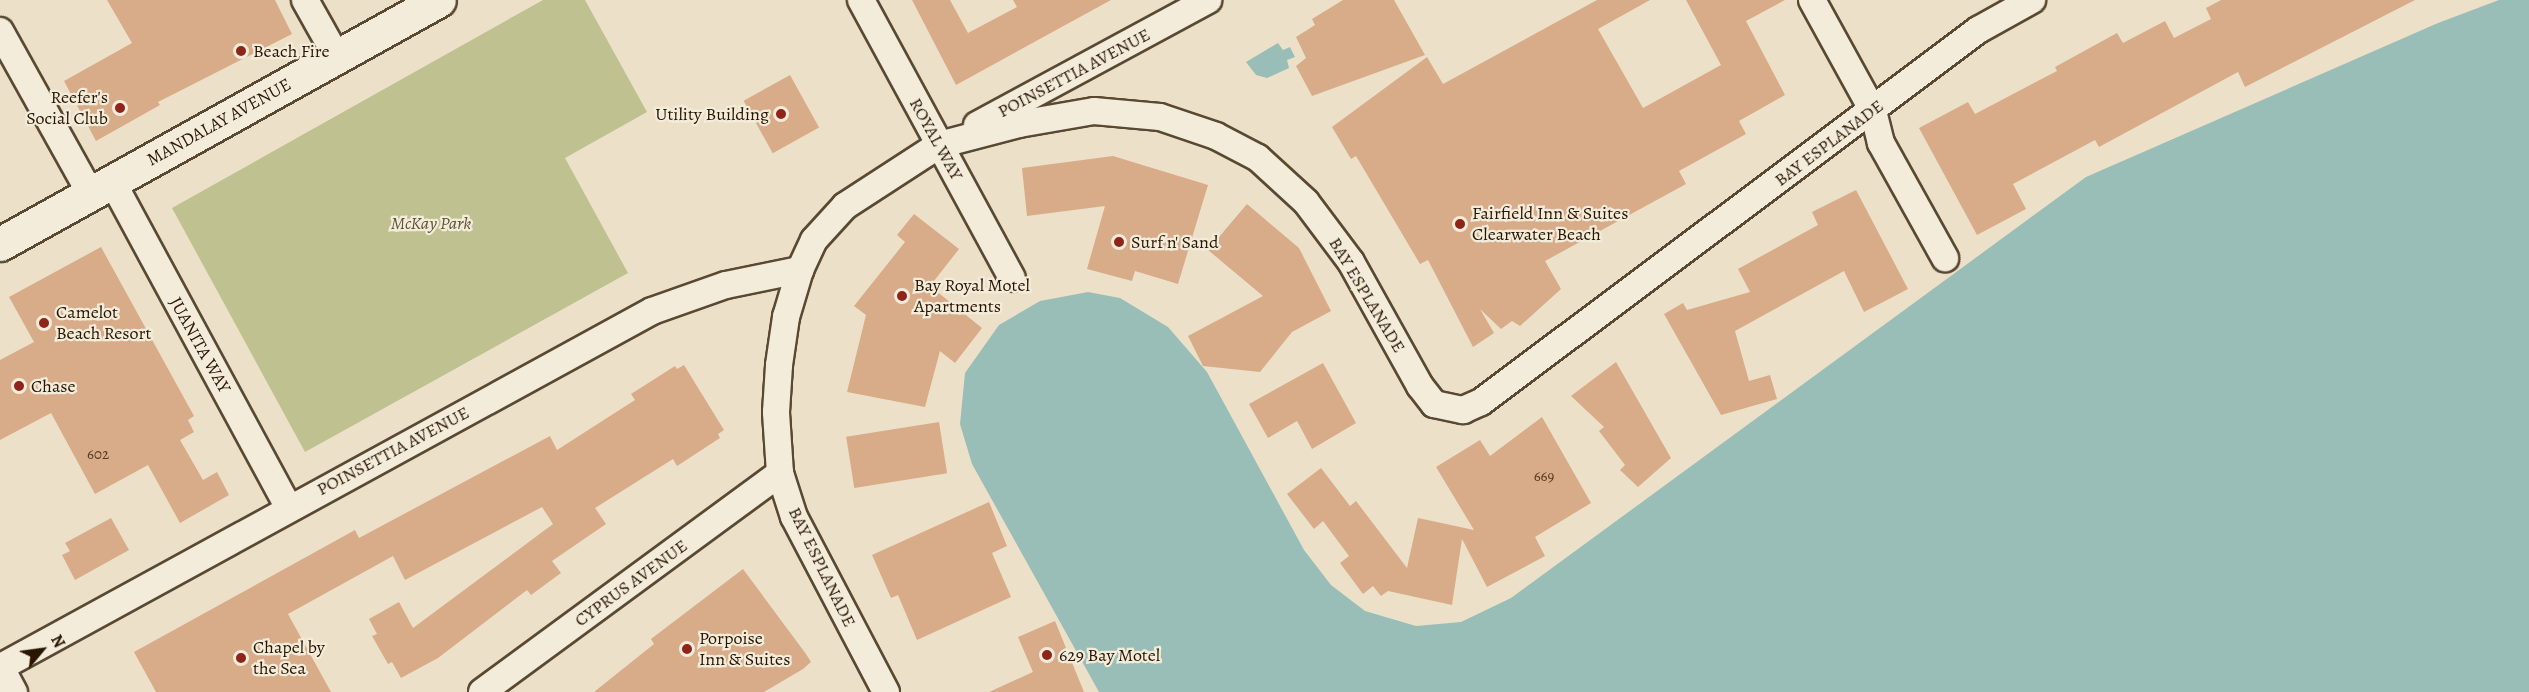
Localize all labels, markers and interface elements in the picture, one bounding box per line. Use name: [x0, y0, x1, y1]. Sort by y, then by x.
street label: POINSETTIA AVENUE: [994, 24, 1154, 122]
place label: Beach Fire: [253, 40, 330, 62]
marker: Beach Fire: [234, 44, 248, 58]
street label: MANDALAY AVENUE: [143, 73, 295, 171]
place label: Reefer's Social Club: [26, 87, 108, 130]
street label: ROYAL WAY: [905, 94, 967, 184]
street label: BAY ESPLANADE: [1770, 95, 1888, 191]
marker: Reefer's Social Club: [113, 101, 127, 115]
place label: Utility Building: [655, 103, 769, 125]
marker: Utility Building: [774, 107, 788, 121]
place label: Fairfield Inn & Suites Clearwater Beach: [1472, 203, 1628, 246]
park label: McKay Park: [391, 212, 471, 234]
marker: Fairfield Inn & Suites Clearwater Beach: [1453, 217, 1467, 231]
place label: Surf n' Sand: [1131, 231, 1219, 253]
street label: BAY ESPLANADE: [1324, 233, 1410, 357]
marker: Surf n' Sand: [1112, 235, 1126, 249]
place label: Bay Royal Motel Apartments: [914, 275, 1030, 318]
marker: Bay Royal Motel Apartments: [895, 289, 909, 303]
street label: JUANITA WAY: [165, 293, 235, 397]
place label: Camelot Beach Resort: [56, 302, 151, 344]
marker: Camelot Beach Resort: [37, 316, 51, 330]
place label: Chase: [31, 375, 76, 397]
marker: Chase: [12, 379, 26, 393]
street label: POINSETTIA AVENUE: [313, 402, 473, 500]
house number: 602: [87, 446, 109, 464]
house number: 669: [1534, 468, 1554, 486]
street label: BAY ESPLANADE: [784, 504, 860, 630]
street label: CYPRUS AVENUE: [570, 535, 692, 631]
north arrow: [12, 620, 72, 680]
place label: Porpoise Inn & Suites: [699, 628, 790, 670]
text: N: [45, 631, 70, 652]
place label: Chapel by the Sea: [253, 637, 325, 680]
marker: Porpoise Inn & Suites: [680, 642, 694, 656]
place label: 629 Bay Motel: [1059, 644, 1160, 666]
marker: 629 Bay Motel: [1040, 648, 1054, 662]
marker: Chapel by the Sea: [234, 651, 248, 665]

